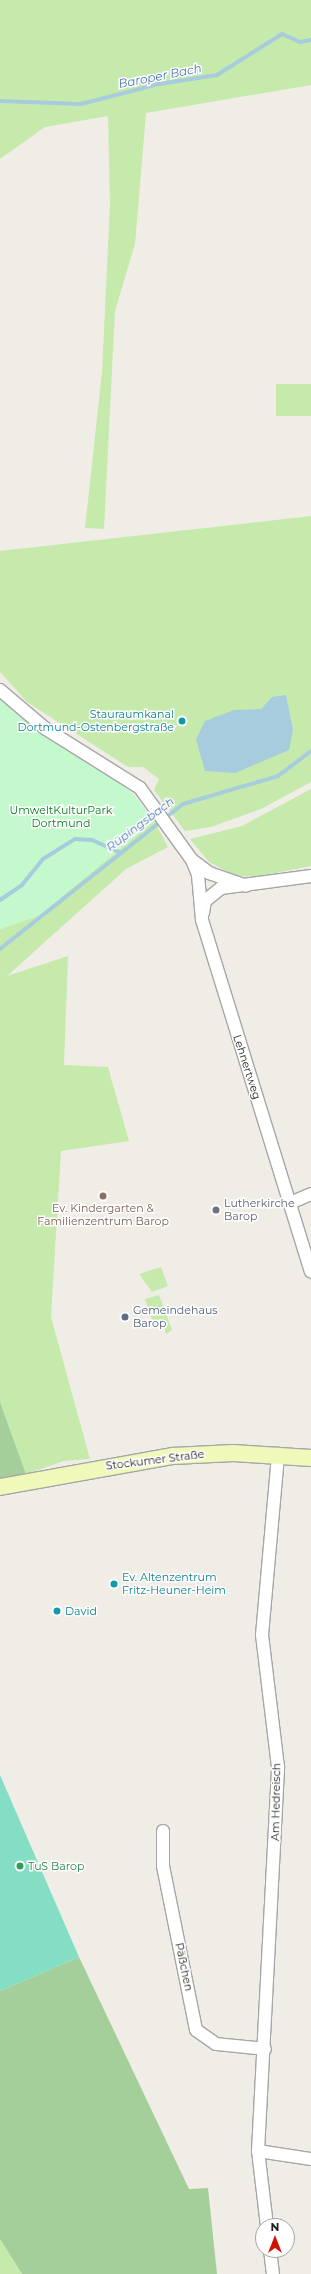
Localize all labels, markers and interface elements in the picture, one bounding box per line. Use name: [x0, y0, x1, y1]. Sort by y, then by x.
water label: Baroper Bach: [117, 61, 203, 91]
place label: Stauraumkanal Dortmund-Ostenbergstraße: [18, 708, 174, 734]
marker: Stauraumkanal Dortmund-Ostenbergstraße: [177, 716, 187, 726]
water label: Rüpingsbach: [103, 794, 177, 854]
park label: UmweltKulturPark Dortmund: [10, 804, 112, 830]
street label: Lehnertweg: [230, 1033, 264, 1101]
marker: Ev. Kindergarten & Familienzentrum Barop: [98, 1191, 108, 1201]
place label: Lutherkirche Barop: [224, 1197, 295, 1223]
place label: Ev. Kindergarten & Familienzentrum Barop: [37, 1202, 169, 1228]
marker: Lutherkirche Barop: [211, 1205, 221, 1215]
place label: Gemeindehaus Barop: [133, 1304, 218, 1330]
marker: Gemeindehaus Barop: [120, 1312, 130, 1322]
street label: Stockumer Straße: [105, 1447, 205, 1473]
place label: Ev. Altenzentrum Fritz-Heuner-Heim: [122, 1571, 226, 1597]
marker: Ev. Altenzentrum Fritz-Heuner-Heim: [109, 1579, 119, 1589]
place label: David: [65, 1604, 97, 1618]
marker: David: [52, 1606, 62, 1616]
street label: Am Hedreisch: [269, 1763, 283, 1841]
place label: TuS Barop: [28, 1859, 84, 1873]
marker: TuS Barop: [15, 1861, 25, 1871]
street label: Päßchen: [172, 1942, 196, 1992]
north arrow: [255, 2218, 295, 2258]
text: N: [271, 2220, 279, 2234]

